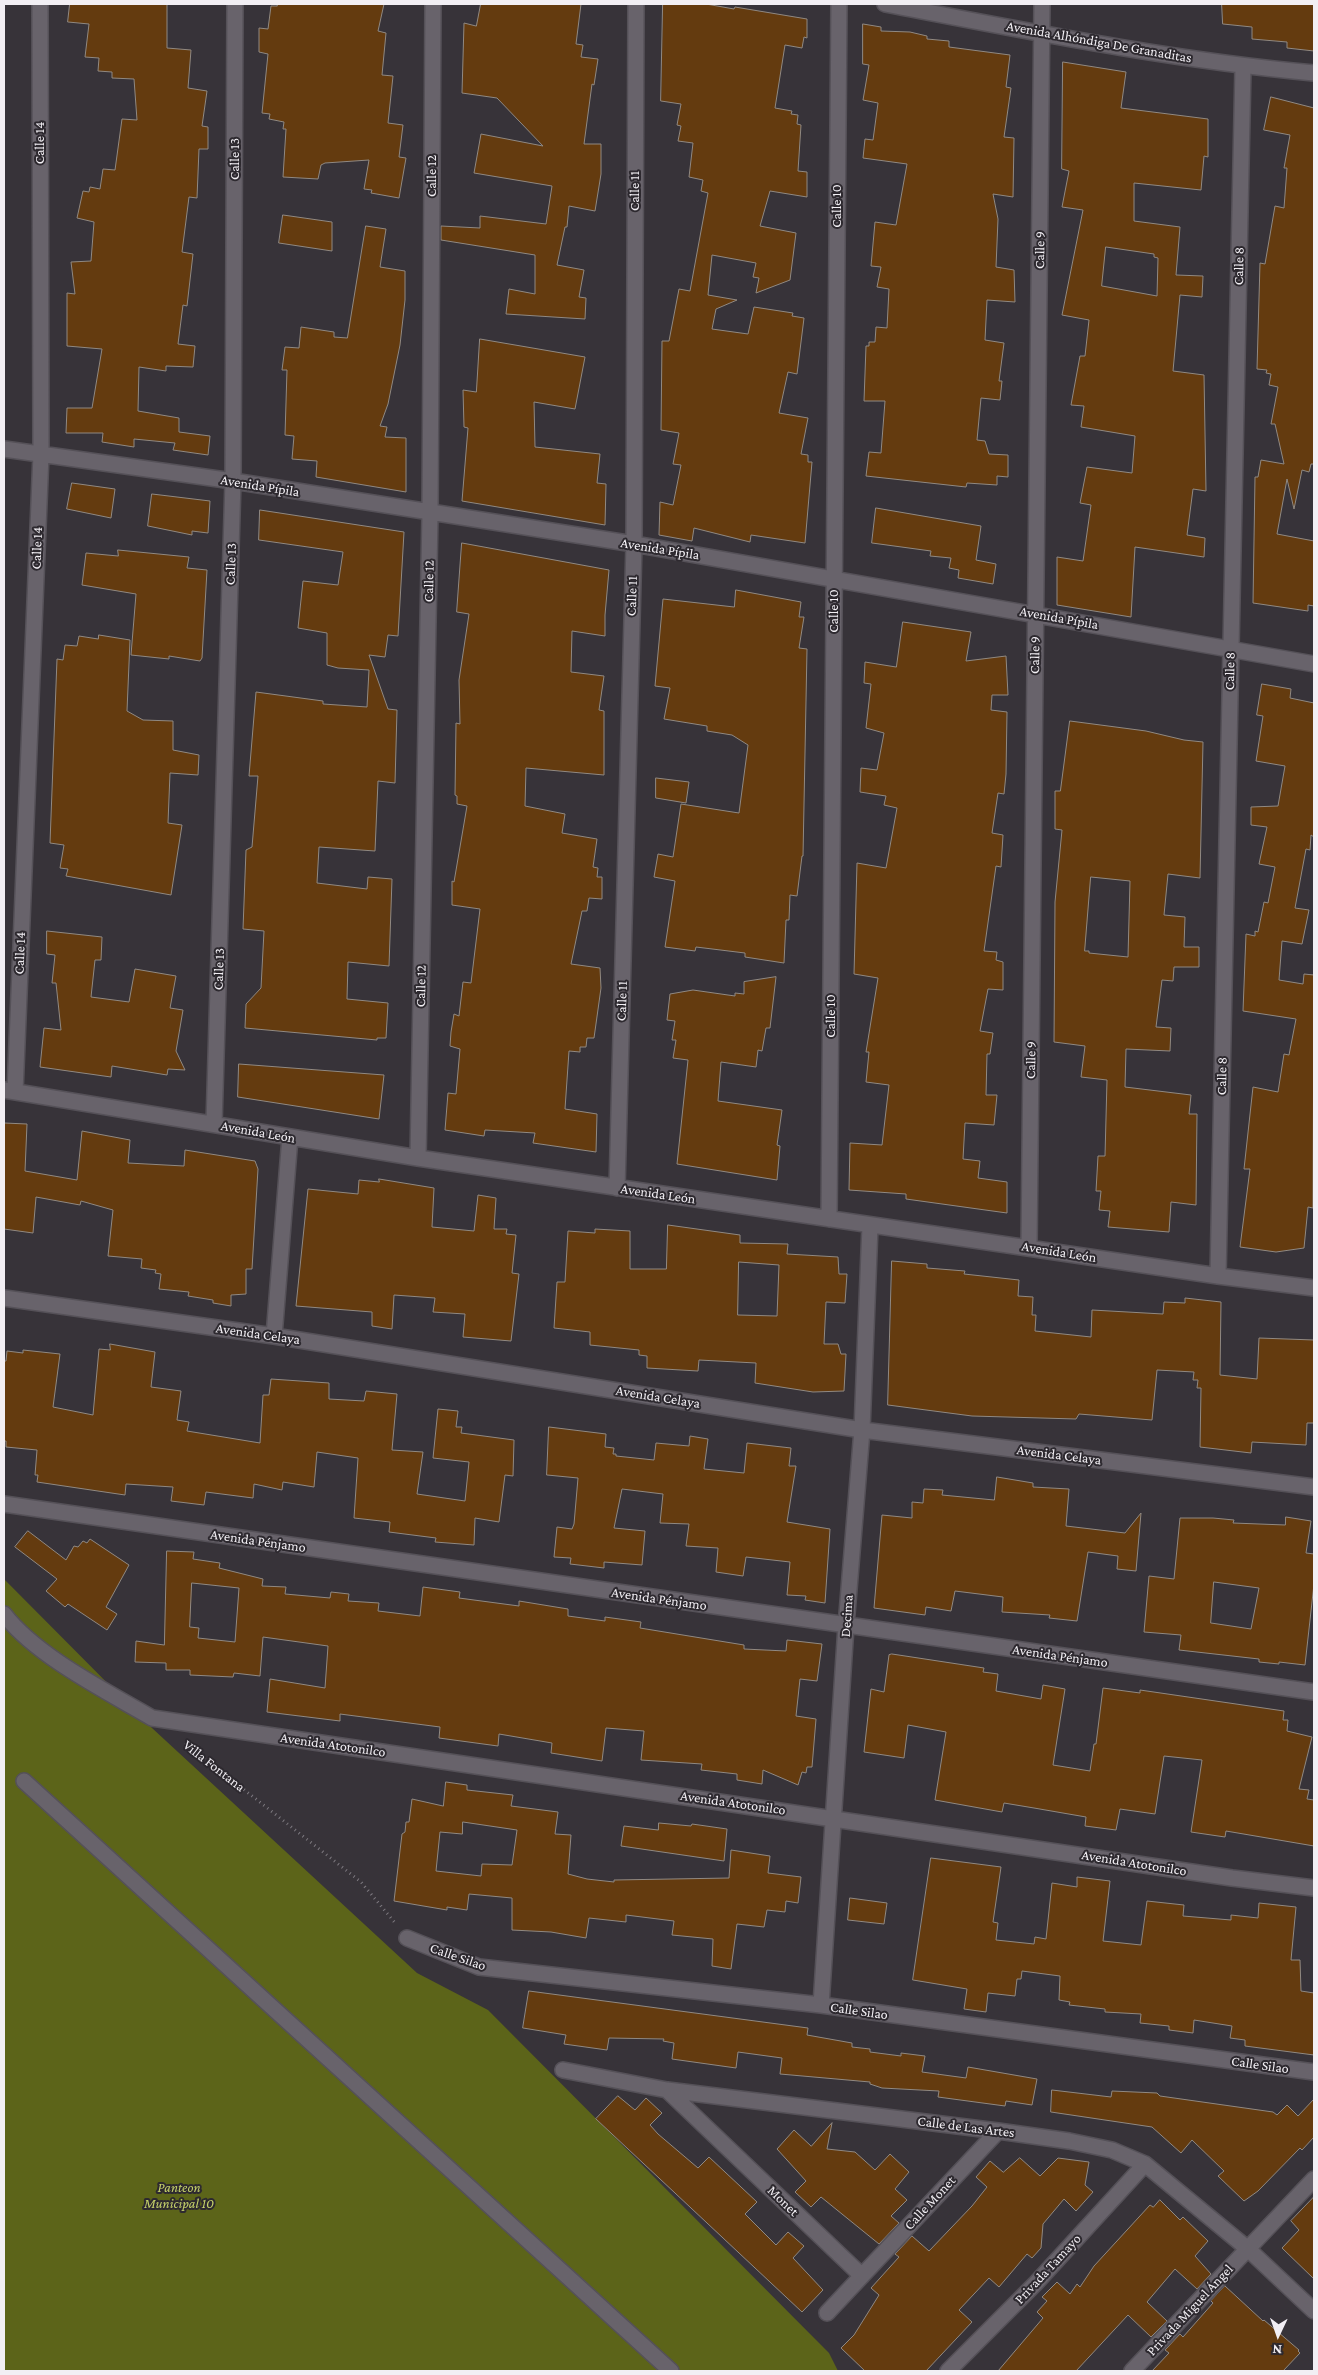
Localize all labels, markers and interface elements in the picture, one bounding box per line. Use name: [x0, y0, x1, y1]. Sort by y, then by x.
street label: Avenida Alhóndiga De Granaditas: [1005, 17, 1193, 67]
street label: Calle 14: [32, 122, 48, 164]
street label: Calle 13: [227, 138, 243, 180]
street label: Calle 12: [424, 155, 440, 197]
street label: Calle 11: [627, 171, 643, 211]
street label: Calle 10: [829, 184, 845, 228]
street label: Calle 9: [1031, 231, 1049, 269]
street label: Calle 8: [1230, 247, 1248, 285]
street label: Avenida Pípila: [219, 471, 301, 501]
street label: Calle 14: [28, 526, 46, 570]
street label: Avenida Pípila: [619, 534, 701, 564]
street label: Calle 13: [222, 543, 240, 585]
street label: Calle 12: [420, 560, 438, 602]
street label: Calle 11: [623, 576, 641, 616]
street label: Calle 10: [826, 589, 842, 633]
street label: Avenida Pípila: [1018, 603, 1100, 633]
street label: Calle 9: [1026, 636, 1044, 674]
street label: Calle 8: [1221, 652, 1239, 690]
street label: Calle 14: [11, 931, 29, 975]
street label: Calle 13: [210, 948, 228, 990]
street label: Calle 12: [412, 965, 430, 1007]
street label: Calle 11: [613, 981, 631, 1021]
street label: Calle 10: [823, 994, 839, 1038]
street label: Calle 9: [1022, 1041, 1040, 1079]
street label: Calle 8: [1213, 1057, 1231, 1095]
street label: Avenida León: [219, 1117, 297, 1147]
street label: Avenida León: [619, 1180, 697, 1208]
street label: Avenida León: [1020, 1238, 1098, 1266]
street label: Avenida Celaya: [215, 1320, 301, 1348]
street label: Avenida Celaya: [615, 1382, 701, 1412]
street label: Avenida Celaya: [1016, 1441, 1102, 1469]
street label: Avenida Pénjamo: [209, 1526, 307, 1556]
street label: Avenida Pénjamo: [610, 1584, 708, 1614]
street label: Decima: [837, 1594, 857, 1638]
street label: Avenida Pénjamo: [1011, 1641, 1109, 1671]
street label: Avenida Atotonilco: [279, 1729, 387, 1761]
street label: Villa Fontana: [180, 1737, 248, 1795]
street label: Avenida Atotonilco: [679, 1787, 787, 1819]
street label: Avenida Atotonilco: [1080, 1846, 1188, 1880]
street label: Calle Silao: [428, 1940, 488, 1974]
street label: Calle Silao: [829, 1999, 889, 2023]
street label: Calle Silao: [1230, 2053, 1290, 2077]
street label: Calle de Las Artes: [917, 2113, 1015, 2141]
street label: Calle Monet: [901, 2173, 959, 2233]
park label: Panteon Municipal 10: [144, 2180, 214, 2212]
street label: Monet: [764, 2182, 802, 2220]
street label: Privada Tamayo: [1011, 2231, 1085, 2307]
street label: Privada Miguel Ángel: [1143, 2261, 1237, 2359]
north arrow: [1253, 2310, 1303, 2360]
text: N: [1272, 2342, 1282, 2358]

